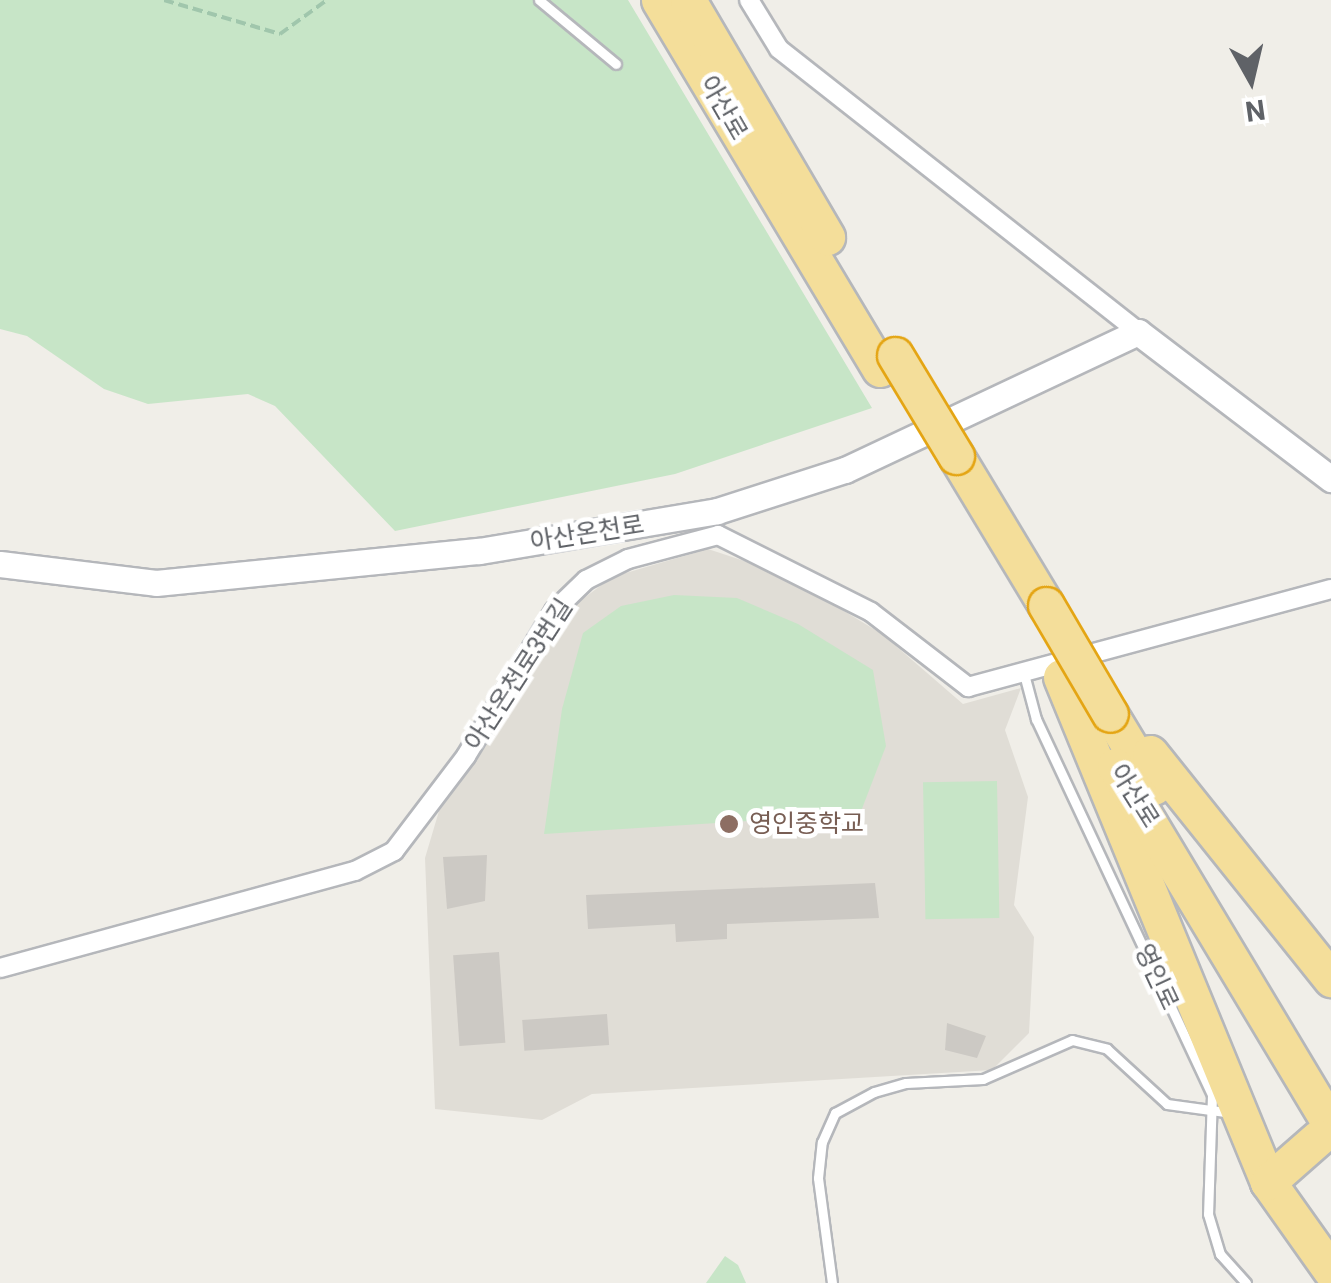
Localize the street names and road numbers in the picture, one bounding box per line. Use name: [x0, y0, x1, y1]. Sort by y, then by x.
street label: 아산로: [693, 71, 753, 145]
street label: 아산온천로: [528, 510, 646, 558]
street label: 아산온천로3번길: [459, 593, 579, 757]
street label: 아산로: [1103, 759, 1165, 833]
street label: 영인로: [1128, 939, 1184, 1015]

